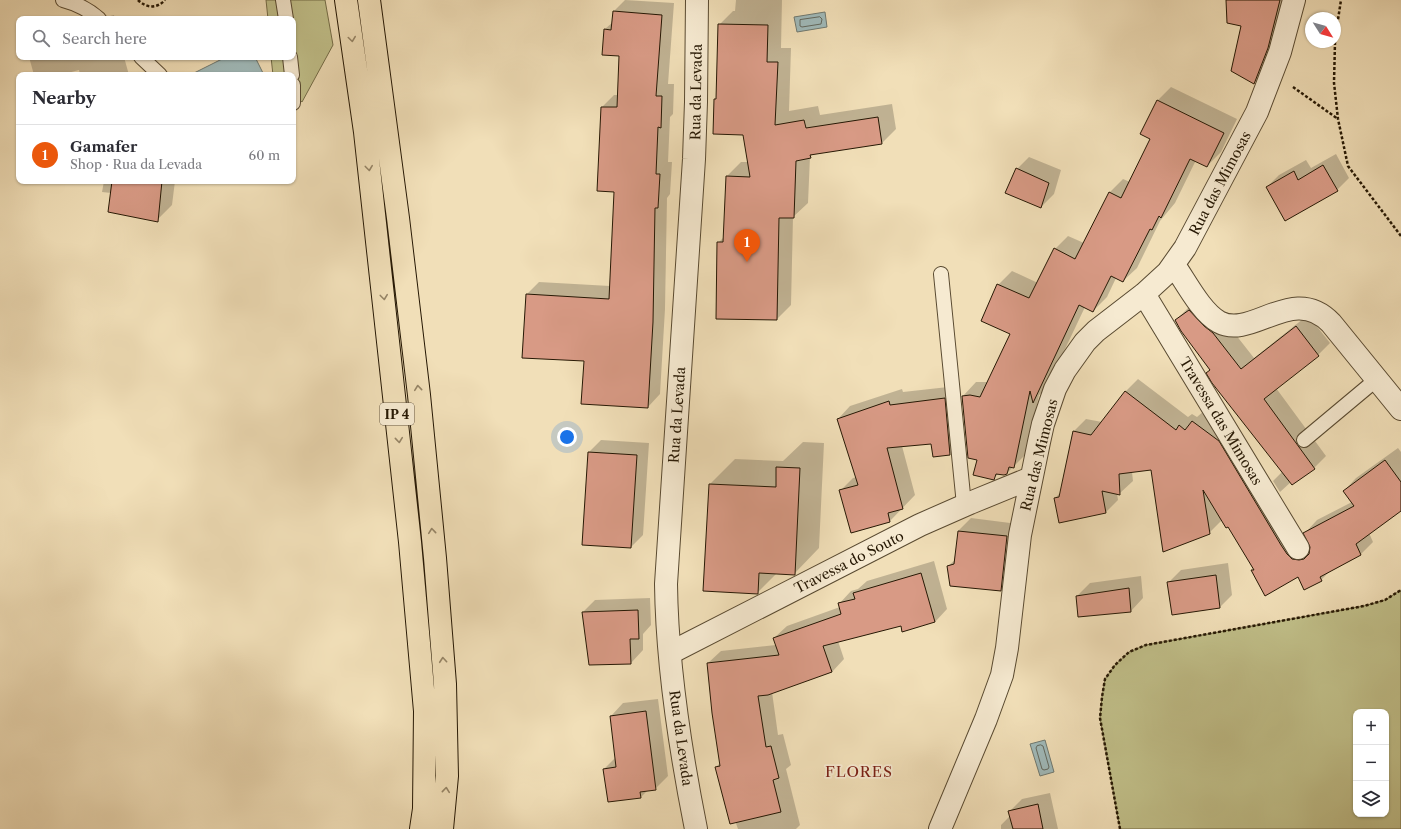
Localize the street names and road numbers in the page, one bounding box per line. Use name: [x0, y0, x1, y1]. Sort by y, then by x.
street label: Rua da Levada: [686, 43, 706, 140]
street label: Rua das Mimosas: [1185, 128, 1255, 238]
street label: Travessa das Mimosas: [1176, 354, 1266, 488]
street label: Rua da Levada: [665, 366, 689, 464]
street label: Rua das Mimosas: [1016, 397, 1062, 513]
road number: IP 4: [380, 403, 414, 425]
street label: Travessa do Souto: [791, 527, 907, 597]
street label: Rua da Levada: [665, 689, 697, 788]

